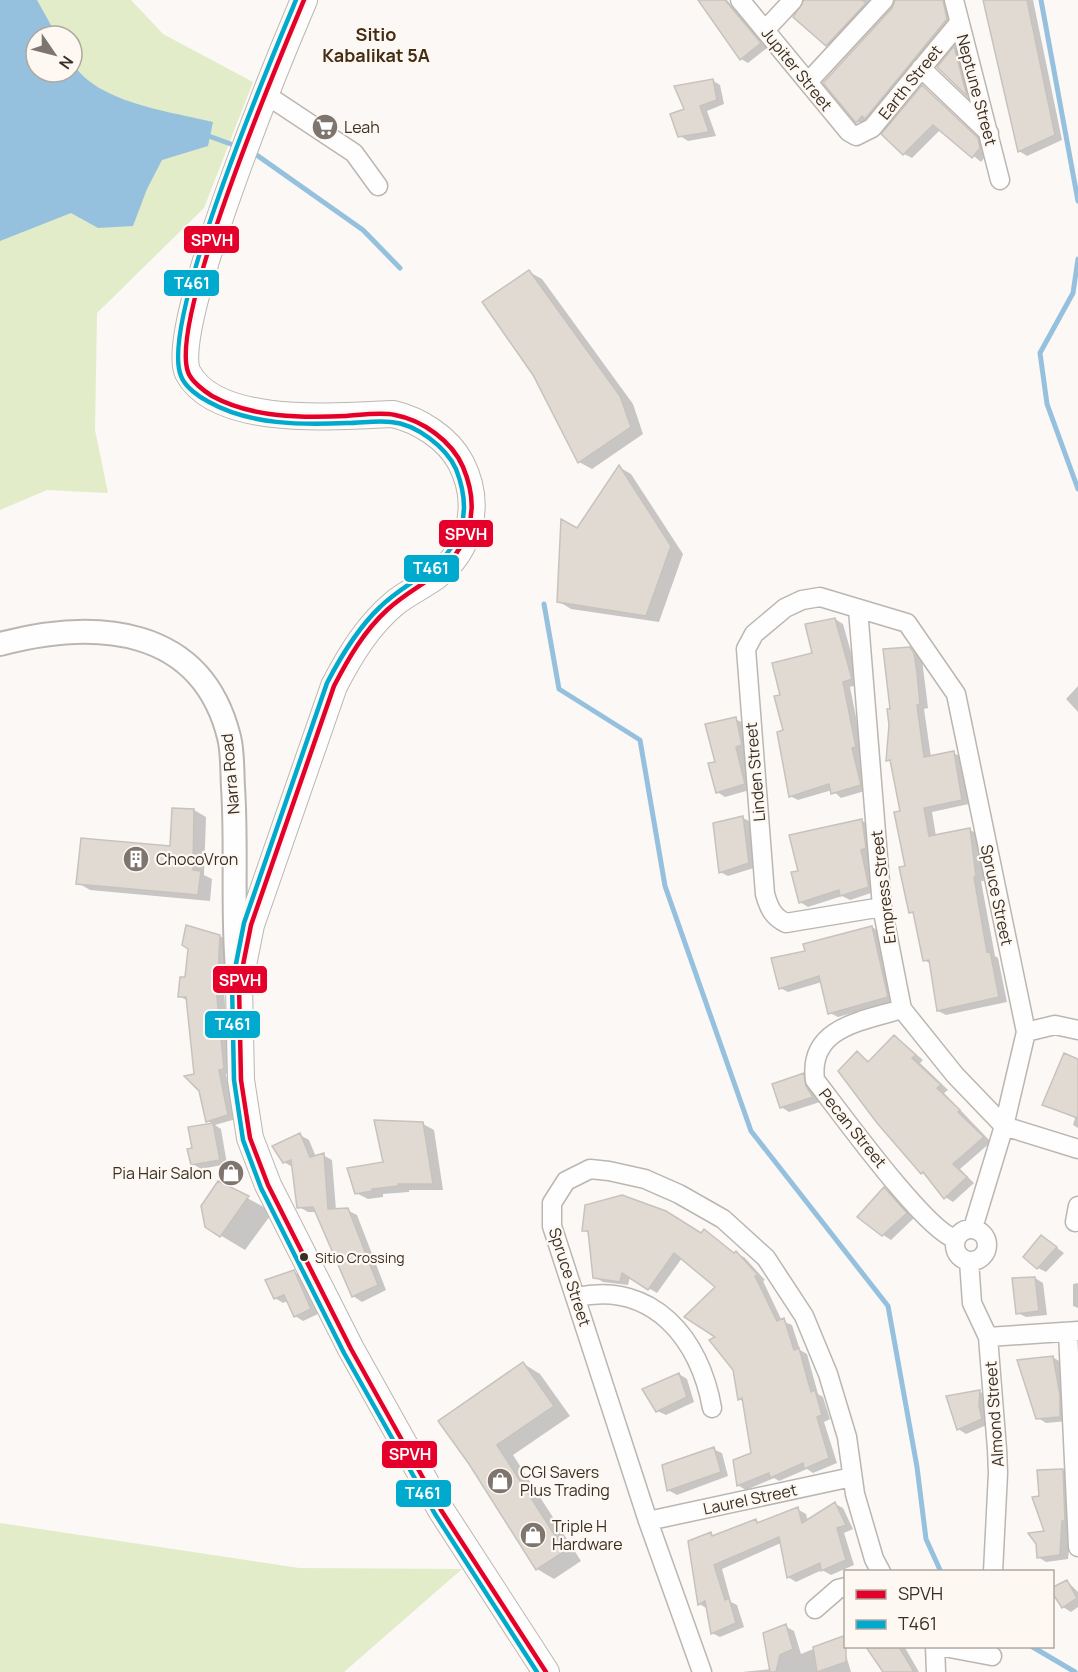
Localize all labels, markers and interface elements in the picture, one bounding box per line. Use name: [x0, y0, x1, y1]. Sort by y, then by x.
district label: Sitio Kabalikat 5A: [322, 22, 430, 67]
street label: Jupiter Street: [757, 23, 837, 115]
north arrow: [24, 24, 84, 84]
street label: Neptune Street: [952, 32, 1002, 148]
street label: Earth Street: [873, 40, 947, 124]
text: N: [54, 52, 79, 74]
supermarket icon: Leah: [310, 112, 340, 142]
place label: Leah: [344, 116, 380, 138]
line badge: SPVH: [183, 225, 240, 254]
text: SPVH: [191, 229, 233, 251]
line badge: T461: [163, 269, 220, 297]
text: T461: [174, 272, 210, 294]
line badge: SPVH: [438, 519, 494, 548]
text: SPVH: [445, 523, 487, 545]
line badge: T461: [403, 554, 460, 583]
text: T461: [413, 557, 449, 579]
street label: Linden Street: [740, 721, 770, 823]
street label: Narra Road: [216, 733, 244, 815]
street label: Empress Street: [865, 829, 901, 945]
street label: Spruce Street: [976, 842, 1018, 948]
building icon: ChocoVron: [121, 844, 151, 874]
place label: ChocoVron: [156, 848, 238, 870]
line badge: SPVH: [212, 965, 268, 994]
text: SPVH: [219, 969, 261, 991]
line badge: T461: [204, 1010, 261, 1039]
text: T461: [215, 1013, 251, 1035]
street label: Pecan Street: [814, 1084, 892, 1172]
shop icon: Pia Hair Salon: [216, 1158, 246, 1188]
place label: Pia Hair Salon: [113, 1162, 212, 1184]
street label: Spruce Street: [544, 1225, 596, 1329]
place label: Sitio Crossing: [315, 1248, 405, 1267]
marker: Sitio Crossing: [298, 1251, 310, 1263]
street label: Almond Street: [979, 1360, 1009, 1468]
line badge: SPVH: [381, 1440, 438, 1469]
text: SPVH: [389, 1443, 431, 1465]
place label: CGI Savers Plus Trading: [520, 1461, 610, 1501]
shop icon: CGI Savers Plus Trading: [485, 1466, 515, 1496]
street label: Laurel Street: [701, 1478, 799, 1520]
line badge: T461: [395, 1479, 452, 1508]
text: T461: [405, 1482, 441, 1504]
place label: Triple H Hardware: [552, 1515, 623, 1555]
shop icon: Triple H Hardware: [518, 1520, 548, 1550]
legend: [844, 1570, 1054, 1648]
text: SPVH: [898, 1581, 943, 1605]
text: T461: [898, 1611, 937, 1635]

